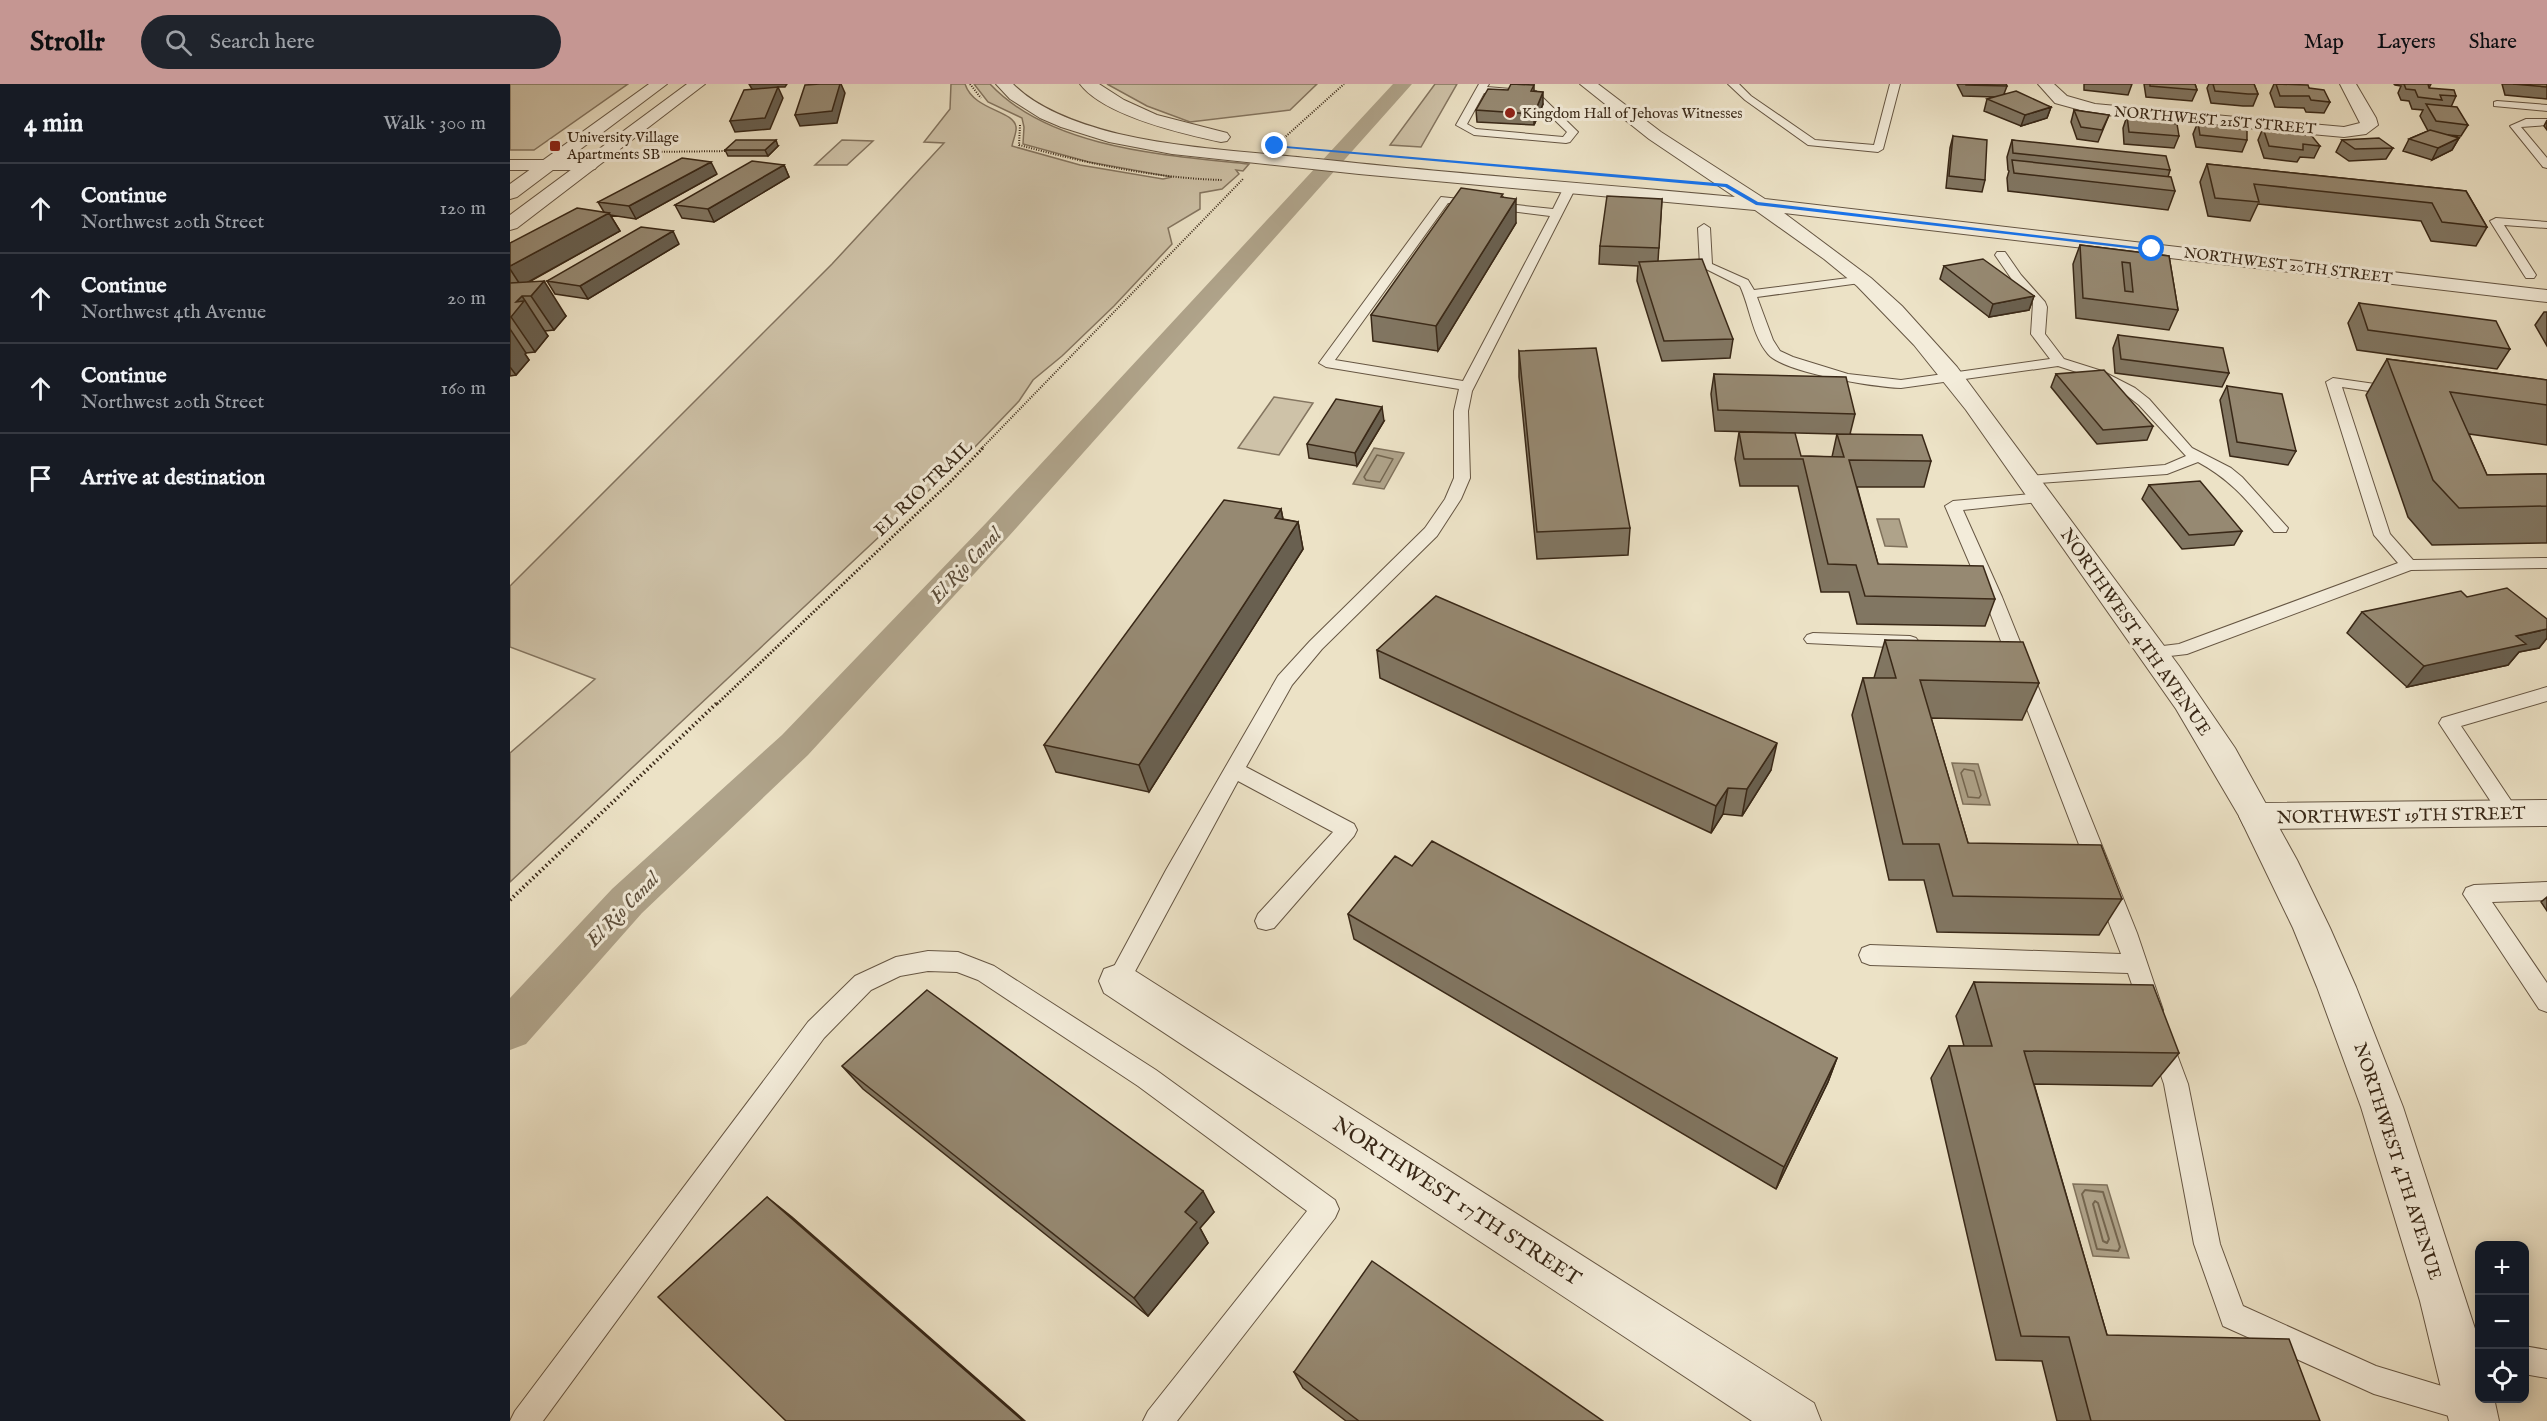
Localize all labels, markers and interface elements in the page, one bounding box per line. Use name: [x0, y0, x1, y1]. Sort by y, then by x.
search box: [141, 15, 561, 69]
text: Strollr: [30, 25, 105, 60]
icon: search: [162, 26, 195, 59]
text: Search here: [210, 28, 315, 56]
text: Map: [2304, 29, 2344, 56]
text: Layers: [2377, 29, 2436, 56]
text: Share: [2469, 29, 2517, 56]
street label: NORTHWEST 21ST STREET: [2113, 102, 2317, 139]
place label: Kingdom Hall of Jehovas Witnesses: [1522, 104, 1743, 123]
marker: Kingdom Hall of Jehovas Witnesses: [1503, 106, 1517, 120]
text: 4 min: [24, 107, 83, 140]
text: Walk · 300 m: [383, 111, 486, 136]
place label: University Village Apartments SB: [566, 128, 679, 164]
route end: [1261, 132, 1287, 158]
marker: University Village Apartments SB: [548, 139, 562, 153]
text: Continue: [81, 182, 167, 210]
icon: ahead: [24, 192, 57, 225]
text: 120 m: [440, 196, 486, 221]
text: Northwest 20th Street: [81, 210, 264, 235]
route start: [2138, 235, 2164, 261]
street label: NORTHWEST 20TH STREET: [2183, 243, 2393, 288]
text: Continue: [81, 272, 167, 300]
icon: ahead: [24, 282, 57, 315]
text: 20 m: [447, 286, 486, 311]
text: Northwest 4th Avenue: [81, 300, 266, 325]
text: Continue: [81, 362, 167, 390]
icon: ahead: [24, 372, 57, 405]
text: 160 m: [440, 376, 486, 401]
text: Northwest 20th Street: [81, 390, 264, 415]
street label: EL RIO TRAIL: [870, 436, 978, 542]
icon: arrive: [24, 462, 57, 495]
text: Arrive at destination: [81, 464, 265, 492]
water label: El Rio Canal: [924, 521, 1009, 610]
street label: NORTHWEST 4TH AVENUE: [2054, 525, 2215, 741]
street label: NORTHWEST 19TH STREET: [2276, 803, 2526, 830]
water label: El Rio Canal: [581, 866, 666, 953]
street label: NORTHWEST 4TH AVENUE: [2347, 1040, 2446, 1283]
street label: NORTHWEST 17TH STREET: [1327, 1112, 1586, 1293]
map controls: [2475, 1241, 2529, 1403]
button: +: [2475, 1241, 2529, 1295]
button: −: [2475, 1295, 2529, 1349]
button: locate: [2475, 1349, 2529, 1403]

